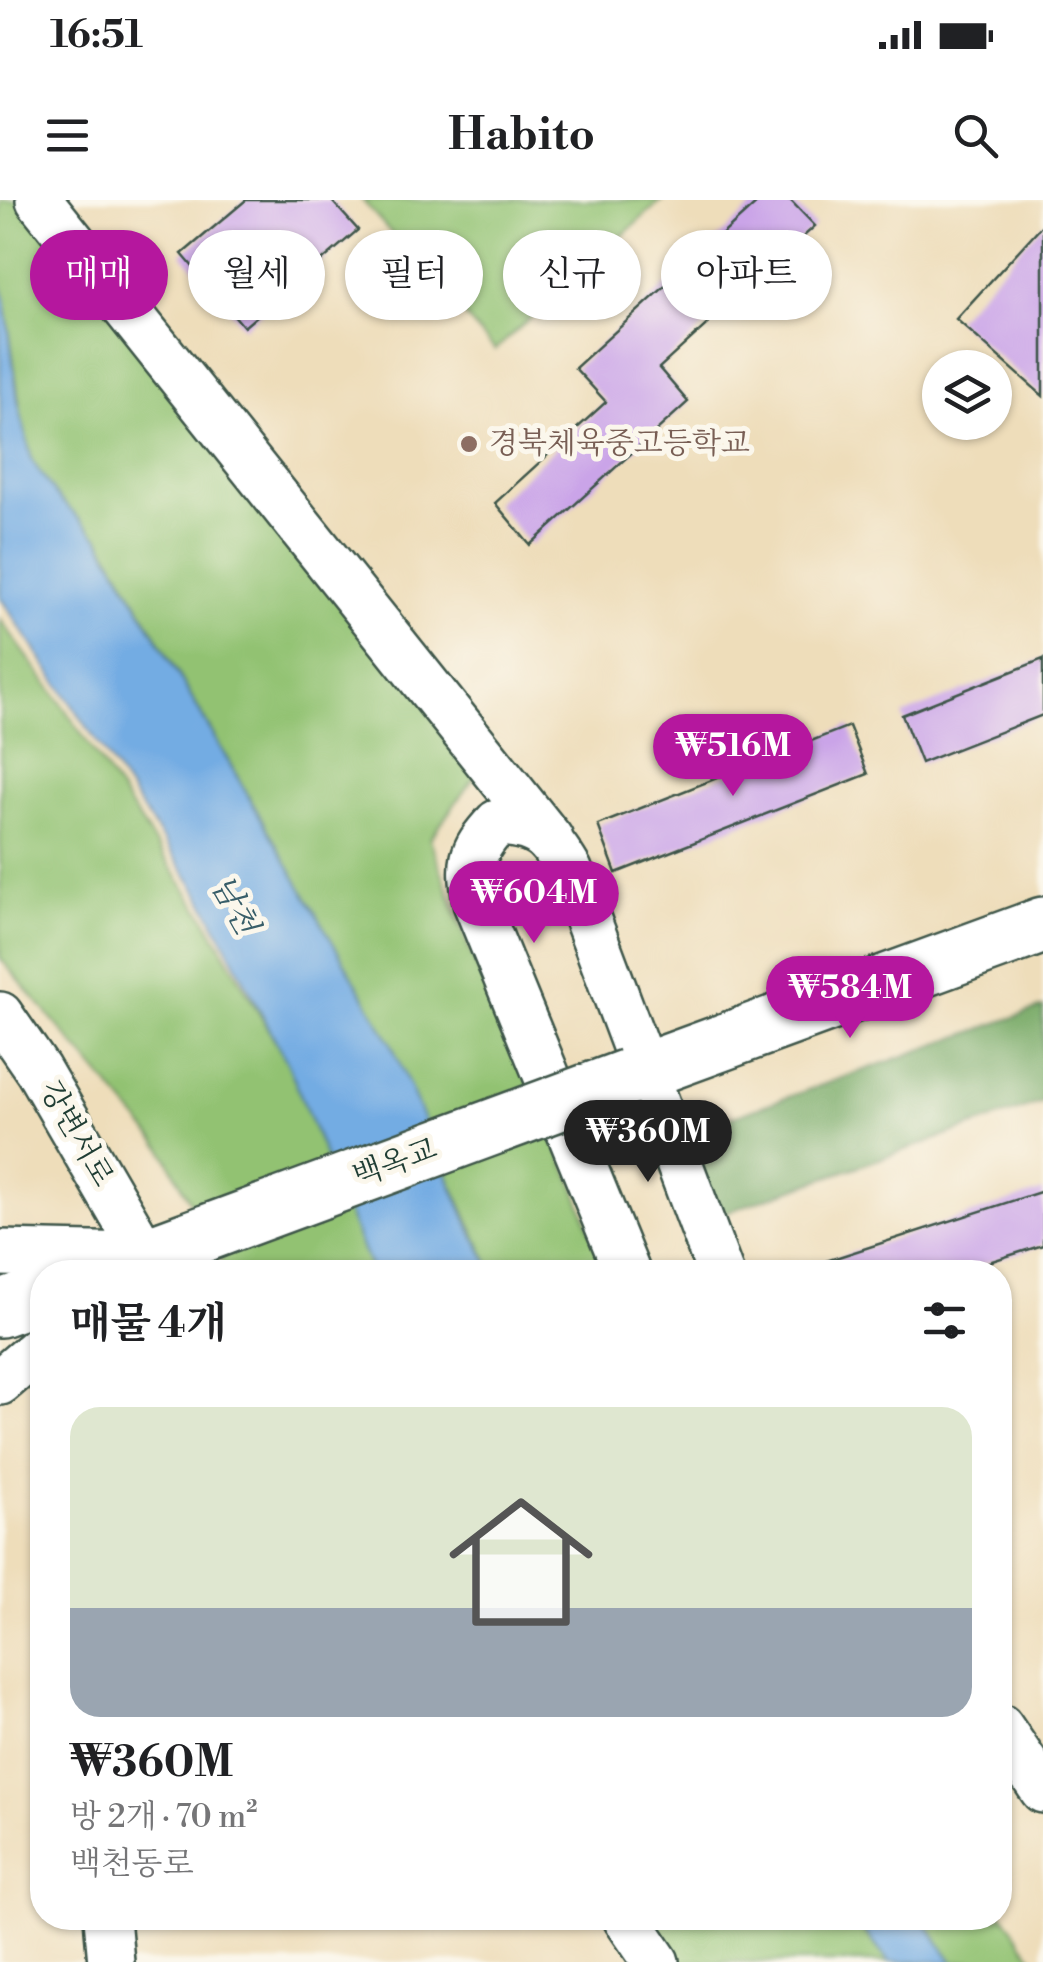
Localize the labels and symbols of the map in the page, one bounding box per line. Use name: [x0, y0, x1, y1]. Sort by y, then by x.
place label: 경북체육중고등학교: [489, 425, 750, 463]
marker: 경북체육중고등학교: [458, 433, 480, 455]
pin: ₩516M: [663, 714, 803, 799]
pin: ₩604M: [464, 861, 604, 946]
water label: 남천: [202, 868, 267, 944]
pin: ₩584M: [780, 956, 920, 1041]
street label: 강변서로: [31, 1074, 121, 1194]
pin: ₩360M: [578, 1100, 718, 1185]
street label: 백옥교: [348, 1130, 442, 1196]

